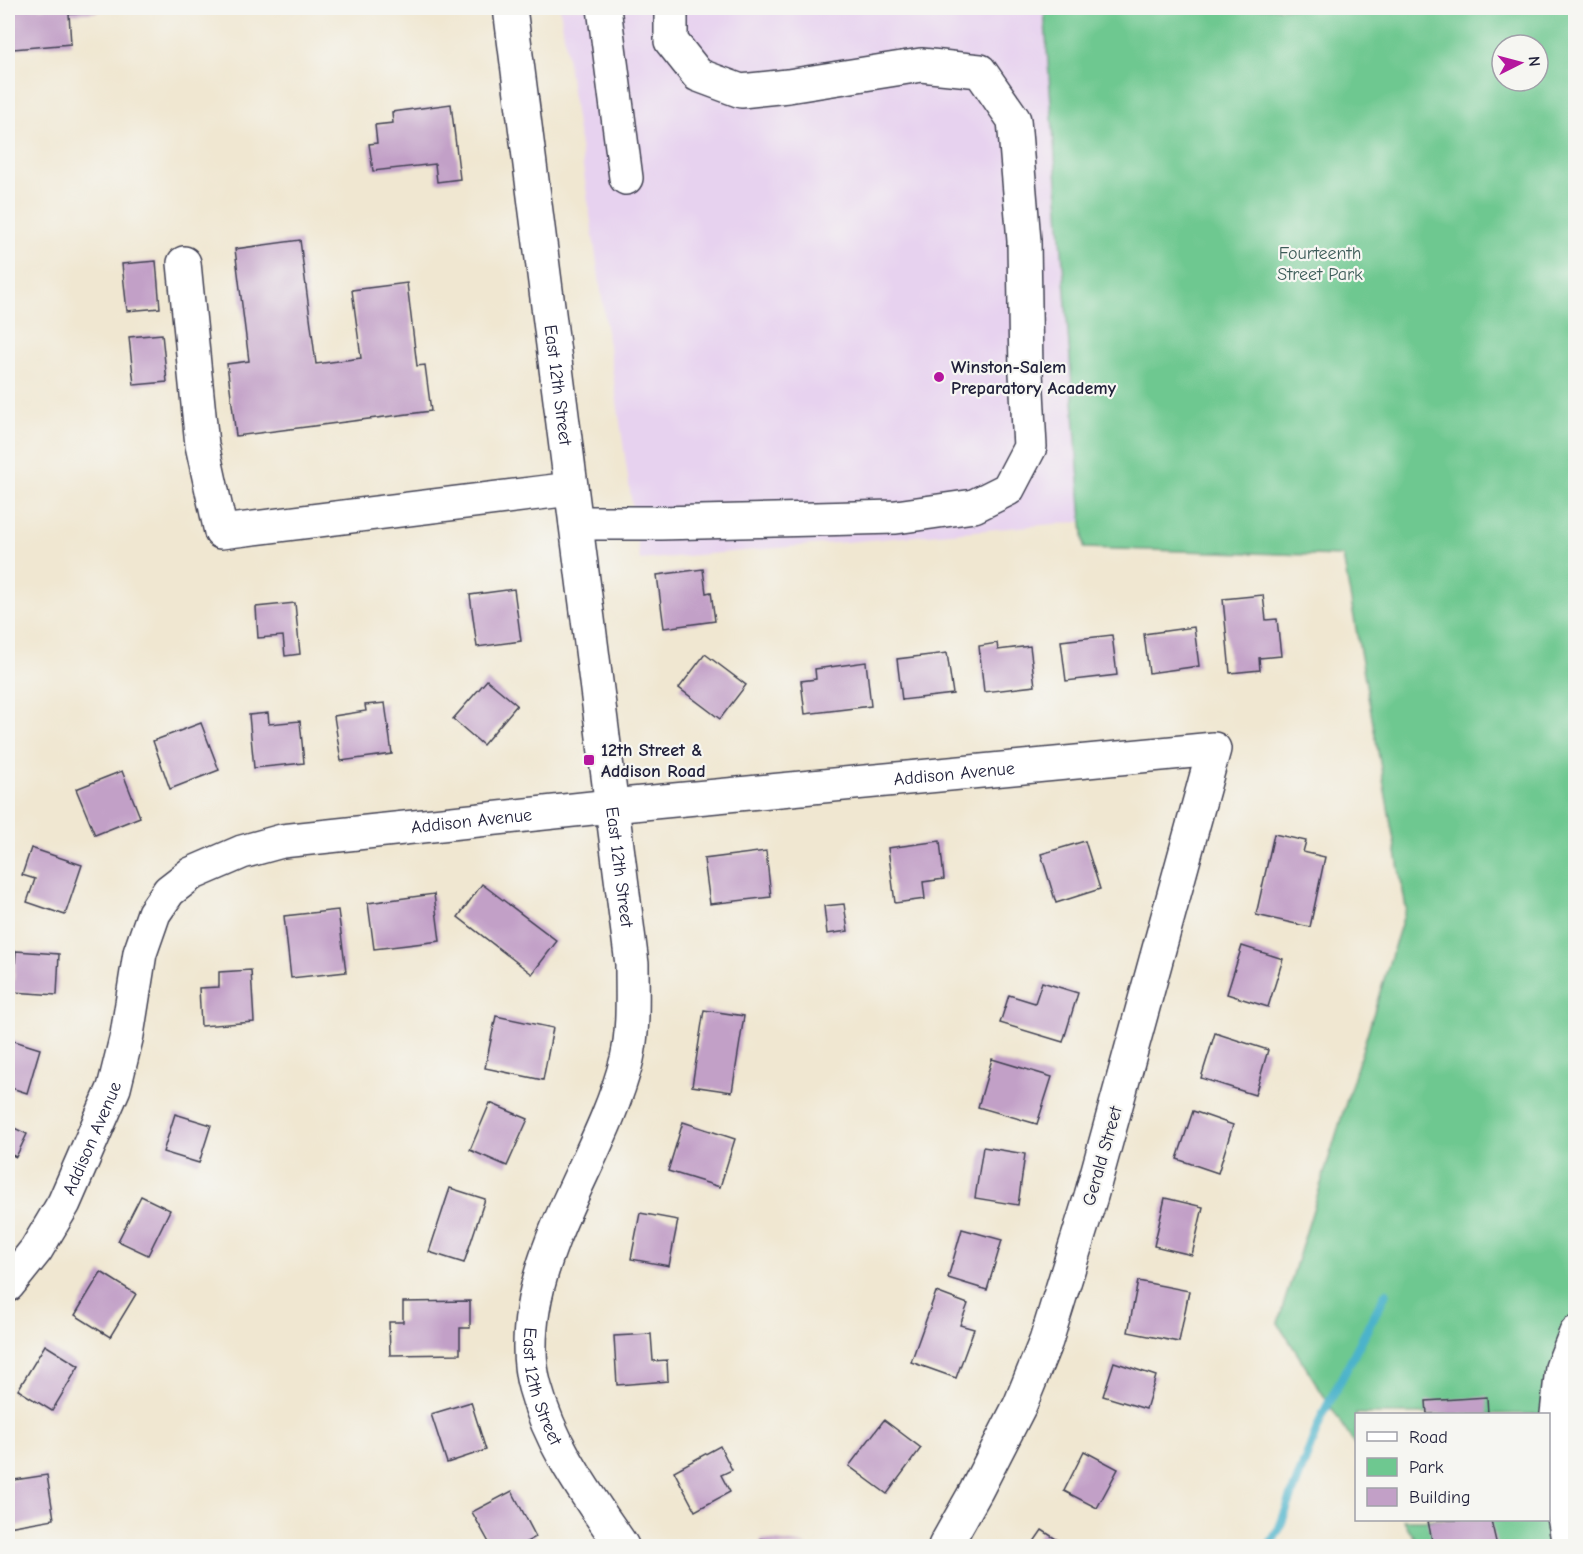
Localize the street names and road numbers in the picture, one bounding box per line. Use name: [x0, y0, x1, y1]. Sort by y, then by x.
street label: East 12th Street: [540, 323, 576, 447]
street label: Addison Avenue: [893, 758, 1016, 790]
street label: Addison Avenue: [410, 804, 533, 838]
street label: East 12th Street: [601, 806, 637, 929]
street label: Addison Avenue: [59, 1080, 126, 1198]
street label: Gerald Street: [1078, 1103, 1127, 1208]
street label: East 12th Street: [519, 1327, 567, 1450]

